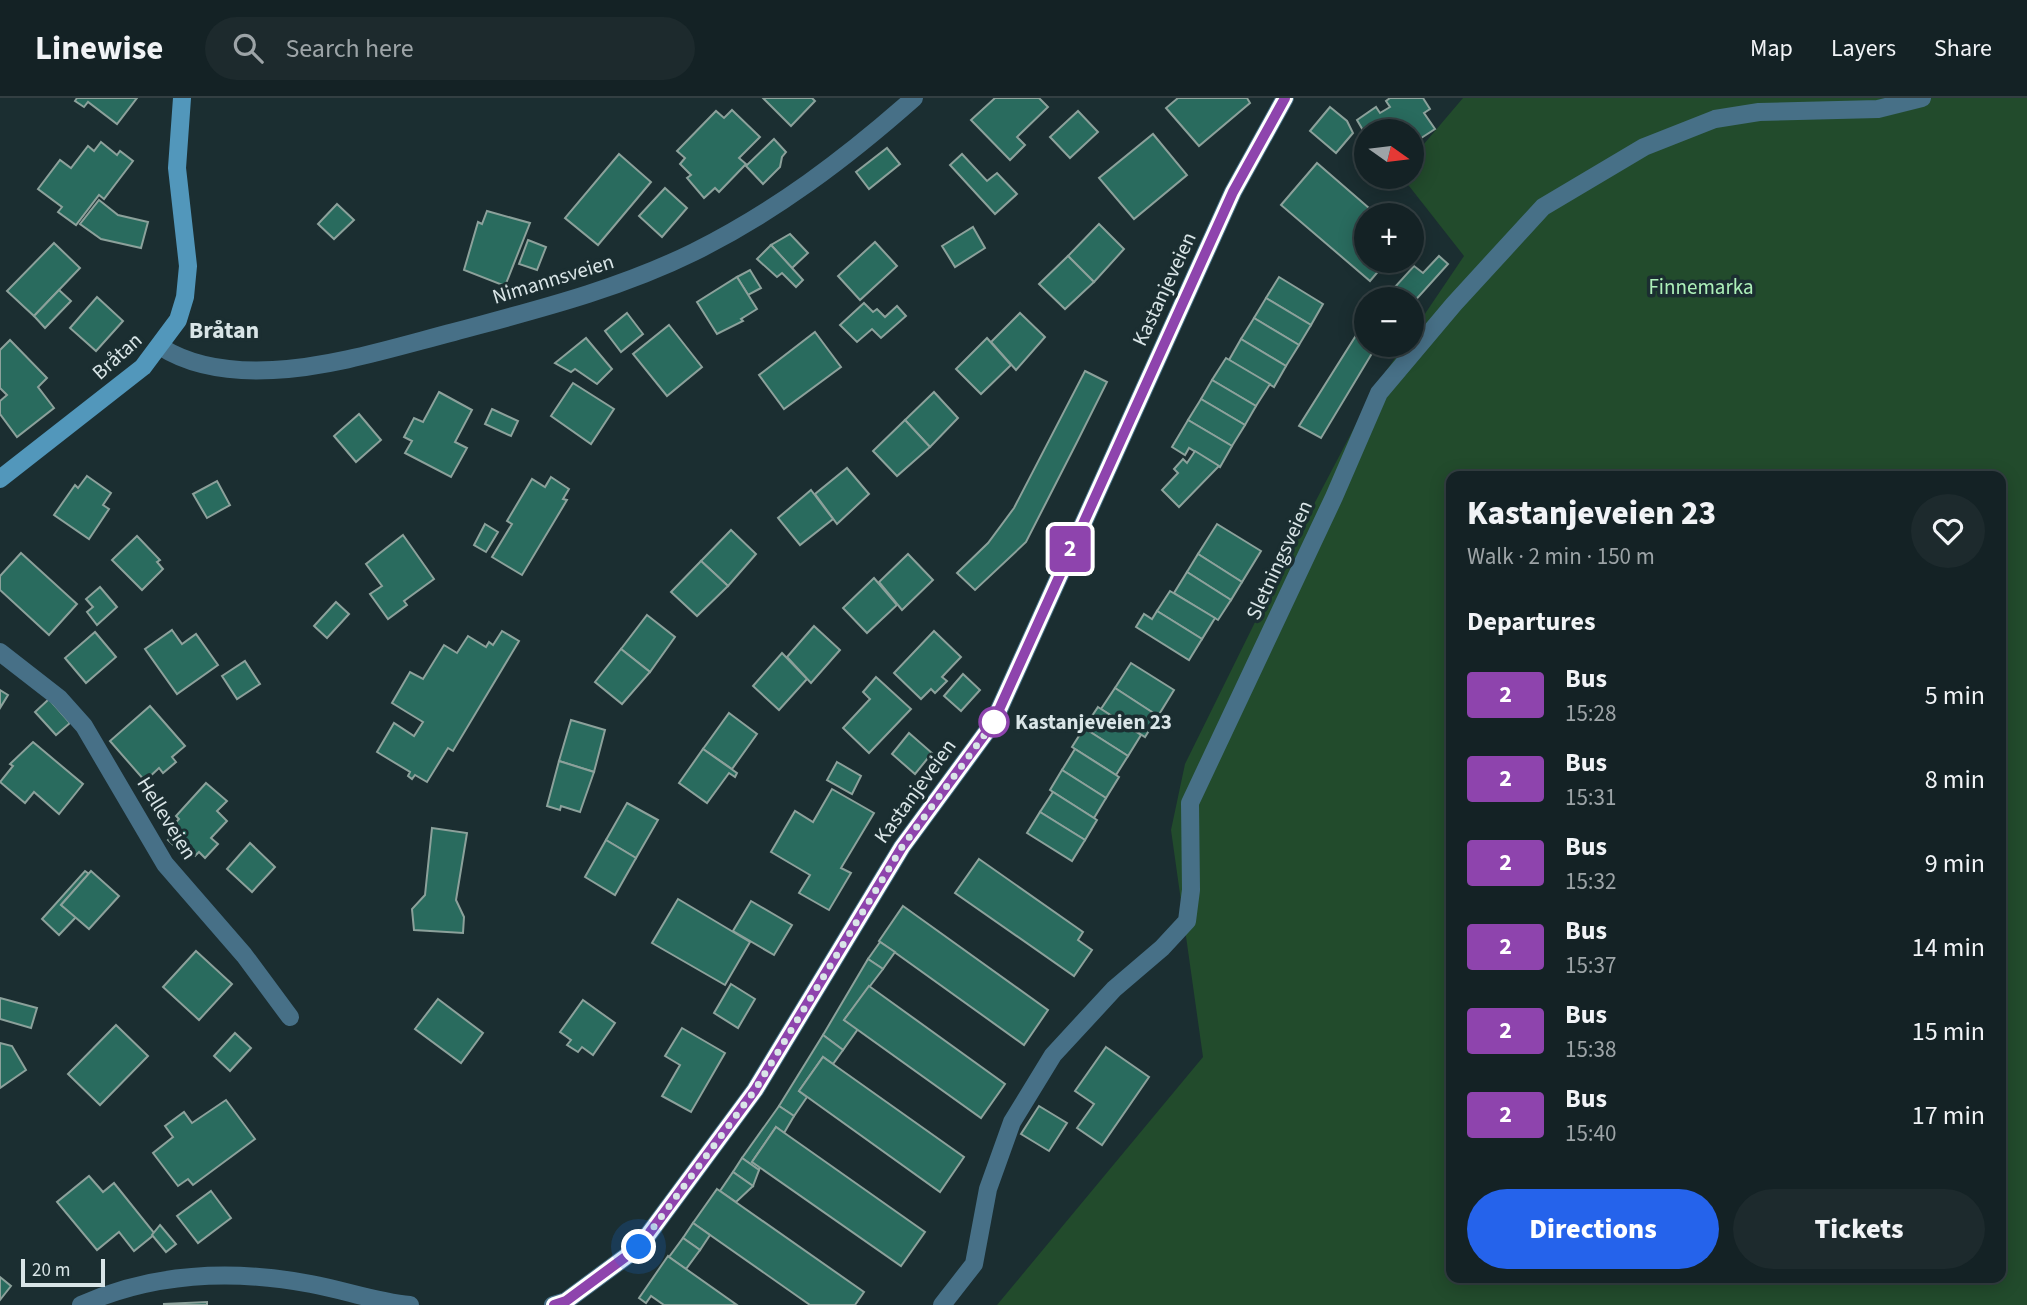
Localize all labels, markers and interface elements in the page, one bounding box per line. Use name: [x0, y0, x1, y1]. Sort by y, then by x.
search box: [205, 17, 695, 80]
text: Linewise: [35, 25, 163, 72]
icon: search: [229, 29, 267, 67]
text: Search here: [285, 30, 414, 67]
text: Map: [1750, 31, 1793, 66]
text: Layers: [1831, 31, 1896, 66]
text: Share: [1934, 31, 1992, 66]
north arrow: [1354, 119, 1424, 189]
map controls: [1354, 119, 1424, 357]
button: +: [1354, 203, 1424, 273]
street label: Kastanjeveien: [1124, 227, 1204, 351]
street label: Nimannsveien: [488, 246, 618, 312]
park label: Finnemarka: [1649, 272, 1753, 302]
button: −: [1354, 287, 1424, 357]
district label: Bråtan: [189, 313, 259, 348]
street label: Bråtan: [85, 325, 149, 387]
text: Kastanjeveien 23: [1467, 490, 1716, 537]
button: heart: [1911, 494, 1985, 568]
street label: Sletningsveien: [1238, 495, 1320, 625]
line badge: 2: [1047, 526, 1093, 572]
text: 2: [1064, 531, 1076, 566]
text: Walk · 2 min · 150 m: [1467, 540, 1655, 573]
text: Departures: [1467, 603, 1595, 640]
text: Bus: [1565, 660, 1607, 697]
text: 2: [1499, 677, 1512, 712]
text: 5 min: [1925, 677, 1985, 714]
text: 15:28: [1565, 697, 1616, 730]
marker: Kastanjeveien 23: [979, 707, 1009, 737]
place label: Kastanjeveien 23: [1015, 707, 1172, 737]
street label: Kastanjeveien: [867, 733, 963, 849]
text: Bus: [1565, 744, 1607, 781]
text: 2: [1499, 761, 1512, 796]
text: 8 min: [1925, 761, 1985, 798]
street label: Helleveien: [130, 771, 204, 865]
text: 15:31: [1565, 781, 1616, 814]
text: Bus: [1565, 828, 1607, 865]
text: 2: [1499, 845, 1512, 880]
text: 9 min: [1925, 845, 1985, 882]
text: 15:32: [1565, 865, 1616, 898]
text: Bus: [1565, 912, 1607, 949]
text: 2: [1499, 929, 1512, 964]
text: 14 min: [1912, 929, 1985, 966]
text: 15:37: [1565, 949, 1616, 982]
text: Bus: [1565, 996, 1607, 1033]
text: 2: [1499, 1013, 1512, 1048]
text: 15 min: [1912, 1013, 1985, 1050]
text: 15:38: [1565, 1033, 1616, 1066]
text: Bus: [1565, 1080, 1607, 1117]
text: 2: [1499, 1097, 1512, 1132]
text: 17 min: [1912, 1097, 1985, 1134]
text: 15:40: [1565, 1117, 1616, 1150]
button: Directions: [1467, 1189, 1719, 1269]
button: Tickets: [1733, 1189, 1985, 1269]
your location: [621, 1229, 656, 1264]
scale bar: [21, 1256, 105, 1288]
text: 20 m: [32, 1257, 70, 1284]

